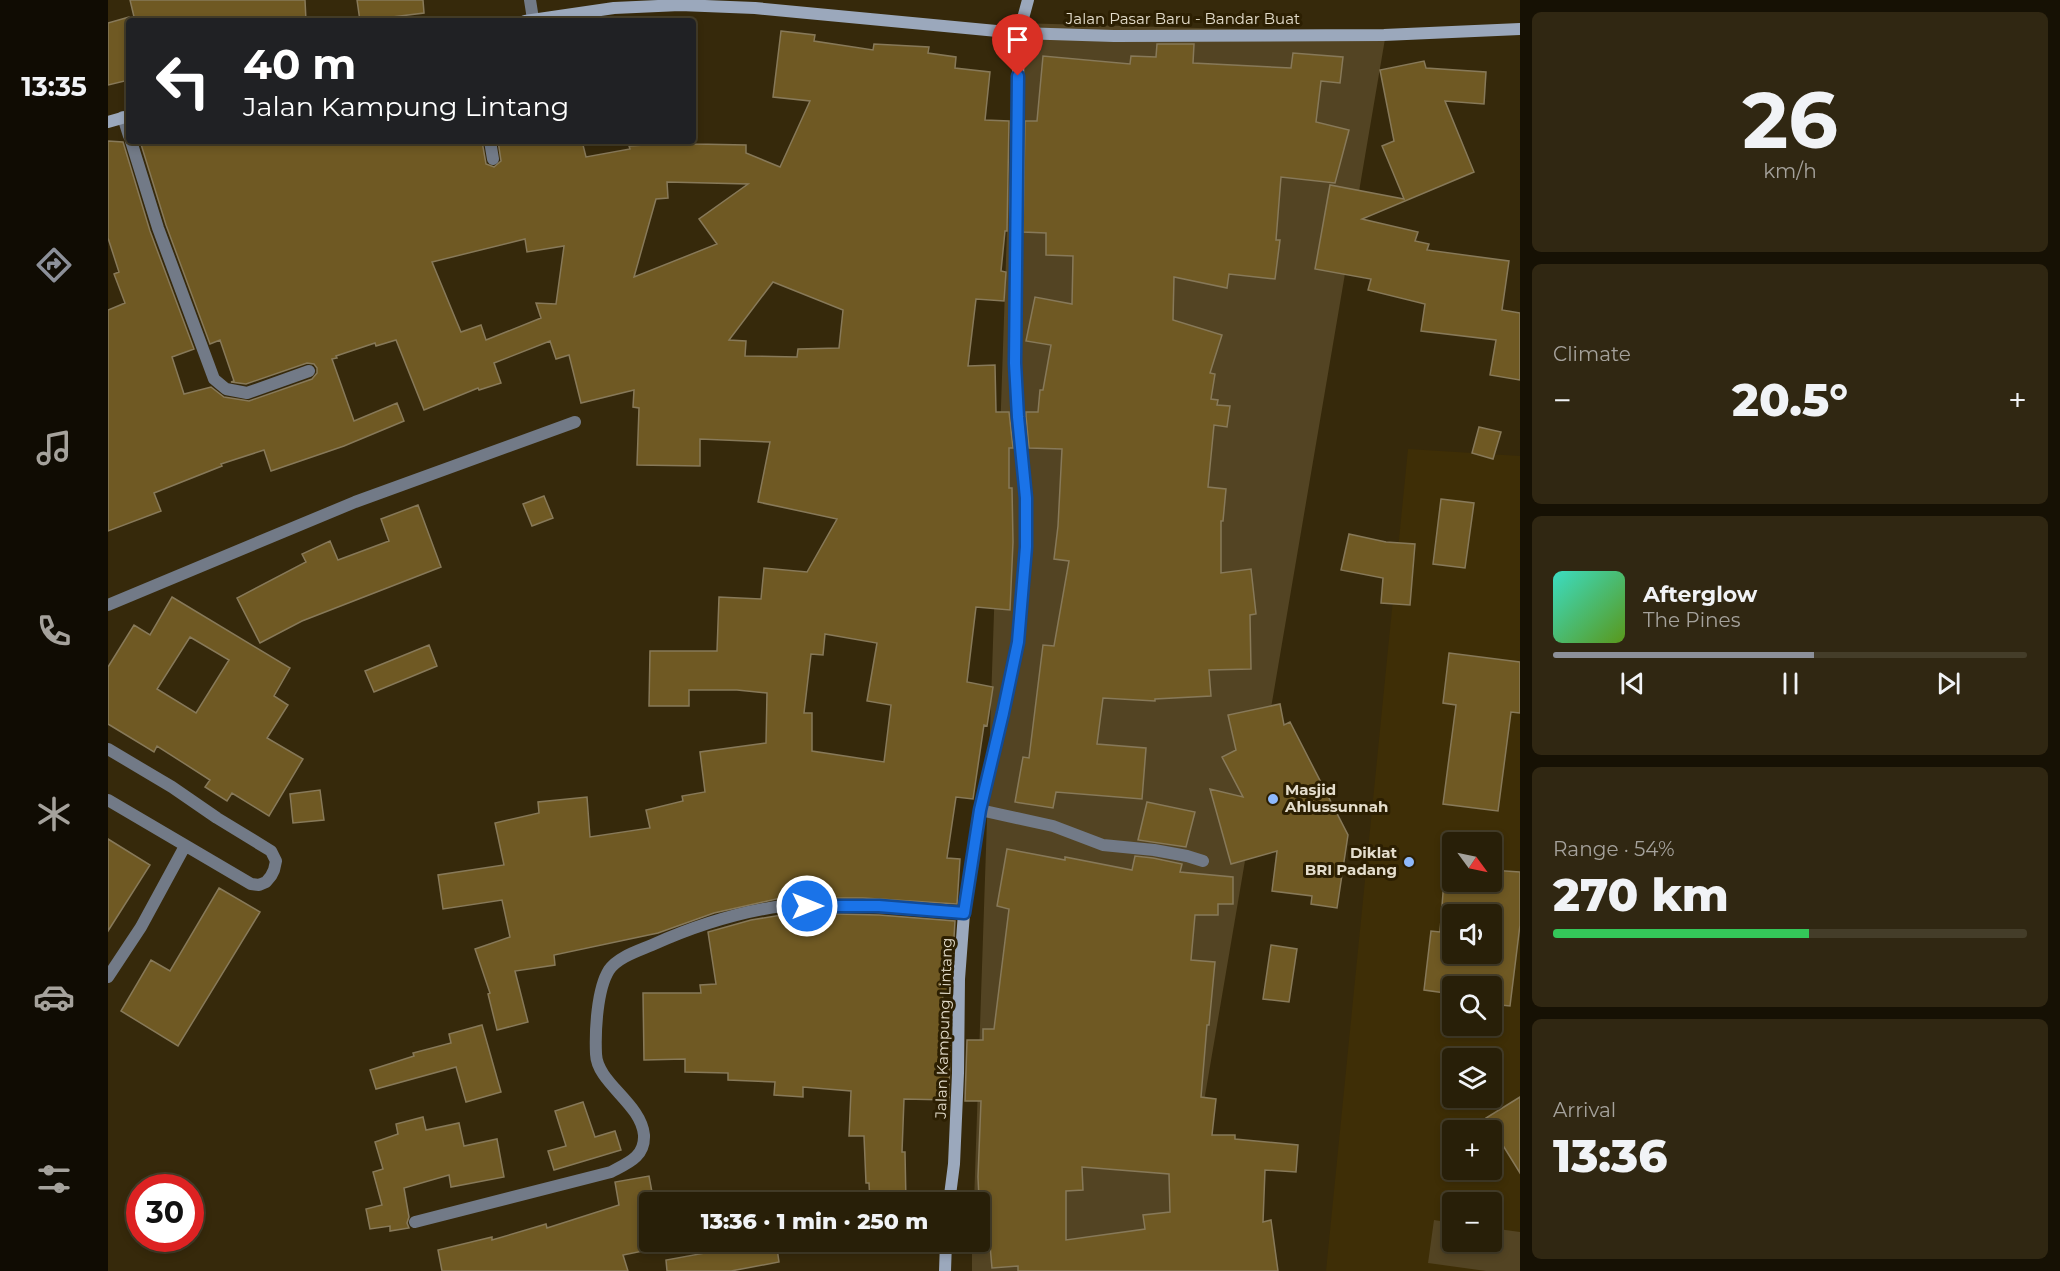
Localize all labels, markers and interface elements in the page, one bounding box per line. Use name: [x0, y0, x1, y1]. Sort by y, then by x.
street label: Jalan Pasar Baru - Bandar Buat: [1065, 9, 1300, 28]
pin: [992, 14, 1043, 76]
icon: arrive: [1001, 23, 1034, 56]
text: 40 m: [243, 38, 356, 90]
icon: left: [144, 42, 222, 120]
text: 13:35: [21, 70, 87, 103]
text: 26: [1742, 72, 1838, 168]
text: Jalan Kampung Lintang: [243, 90, 569, 123]
text: km/h: [1763, 159, 1817, 183]
icon: directions: [33, 244, 75, 286]
text: Climate: [1553, 342, 1631, 366]
text: 20.5°: [1732, 372, 1848, 427]
text: −: [1553, 380, 1572, 420]
text: +: [2008, 380, 2027, 420]
icon: music: [33, 427, 75, 469]
text: Afterglow: [1643, 581, 1757, 608]
text: The Pines: [1643, 608, 1740, 632]
icon: phone: [33, 610, 75, 652]
icon: previous: [1616, 667, 1649, 700]
icon: pause: [1774, 667, 1807, 700]
icon: next: [1932, 667, 1965, 700]
place label: Masjid Ahlussunnah: [1284, 780, 1388, 816]
marker: Masjid Ahlussunnah: [1266, 792, 1280, 806]
icon: climate: [33, 793, 75, 835]
north arrow: [1442, 832, 1502, 892]
map controls: [1442, 832, 1502, 1252]
text: Range · 54%: [1553, 837, 1675, 861]
place label: Diklat BRI Padang: [1305, 843, 1397, 879]
marker: Diklat BRI Padang: [1402, 855, 1416, 869]
text: 270 km: [1553, 867, 1729, 922]
position arrow: [775, 874, 839, 938]
button: sound: [1442, 904, 1502, 964]
street label: Jalan Kampung Lintang: [931, 937, 956, 1120]
icon: car: [33, 976, 75, 1018]
button: search: [1442, 976, 1502, 1036]
button: layers: [1442, 1048, 1502, 1108]
text: Arrival: [1553, 1098, 1616, 1122]
button: +: [1442, 1120, 1502, 1180]
text: 13:36: [1553, 1128, 1667, 1183]
icon: filters: [33, 1158, 75, 1200]
speed limit sign: 30: [126, 1174, 204, 1252]
button: −: [1442, 1192, 1502, 1252]
text: 13:36 · 1 min · 250 m: [701, 1208, 928, 1235]

